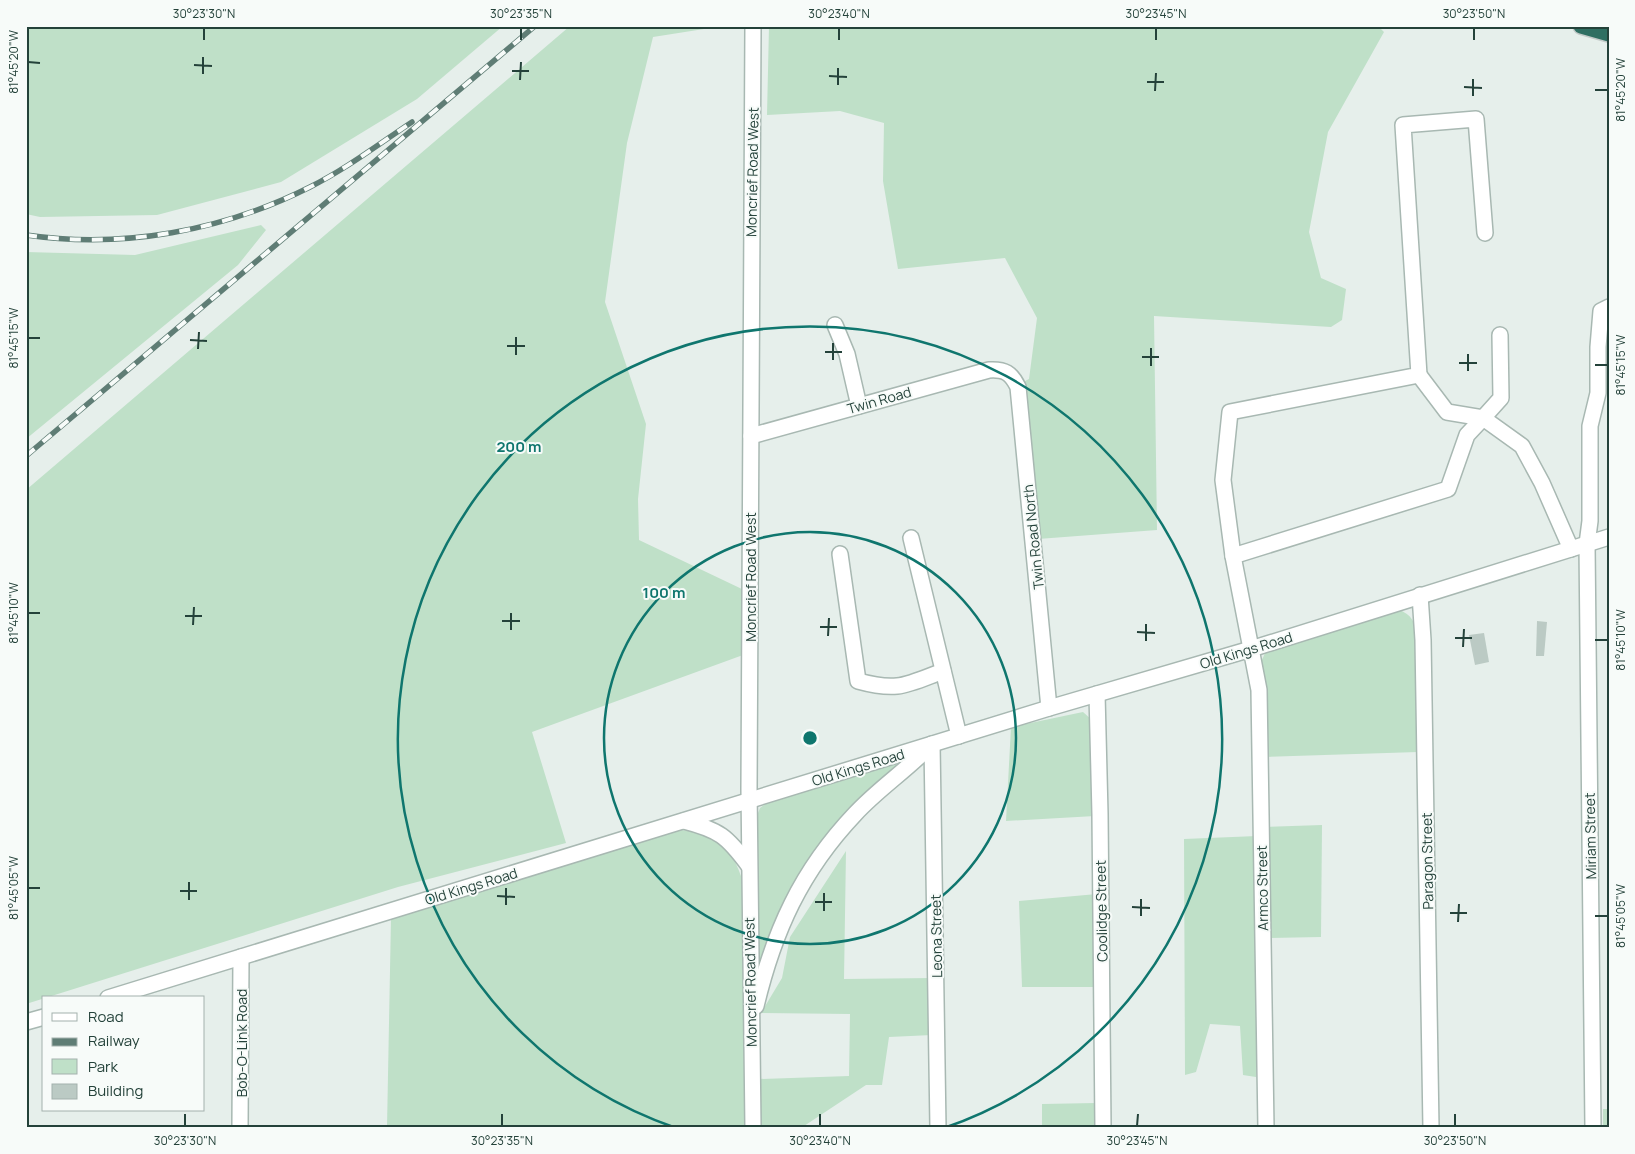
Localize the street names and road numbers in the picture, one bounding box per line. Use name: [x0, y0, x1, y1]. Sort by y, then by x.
street label: Moncrief Road West: [741, 107, 763, 237]
street label: Twin Road: [845, 382, 913, 418]
street label: Twin Road North: [1018, 484, 1048, 590]
street label: Moncrief Road West: [741, 512, 760, 642]
street label: Old Kings Road: [1197, 627, 1295, 673]
street label: Old Kings Road: [809, 744, 907, 790]
street label: Miriam Street: [1580, 792, 1600, 880]
street label: Paragon Street: [1417, 812, 1437, 910]
street label: Armco Street: [1252, 845, 1272, 931]
street label: Coolidge Street: [1091, 860, 1111, 962]
street label: Old Kings Road: [422, 863, 520, 909]
street label: Leona Street: [926, 894, 946, 978]
street label: Moncrief Road West: [739, 917, 761, 1047]
street label: Bob-O-Link Road: [232, 989, 251, 1097]

